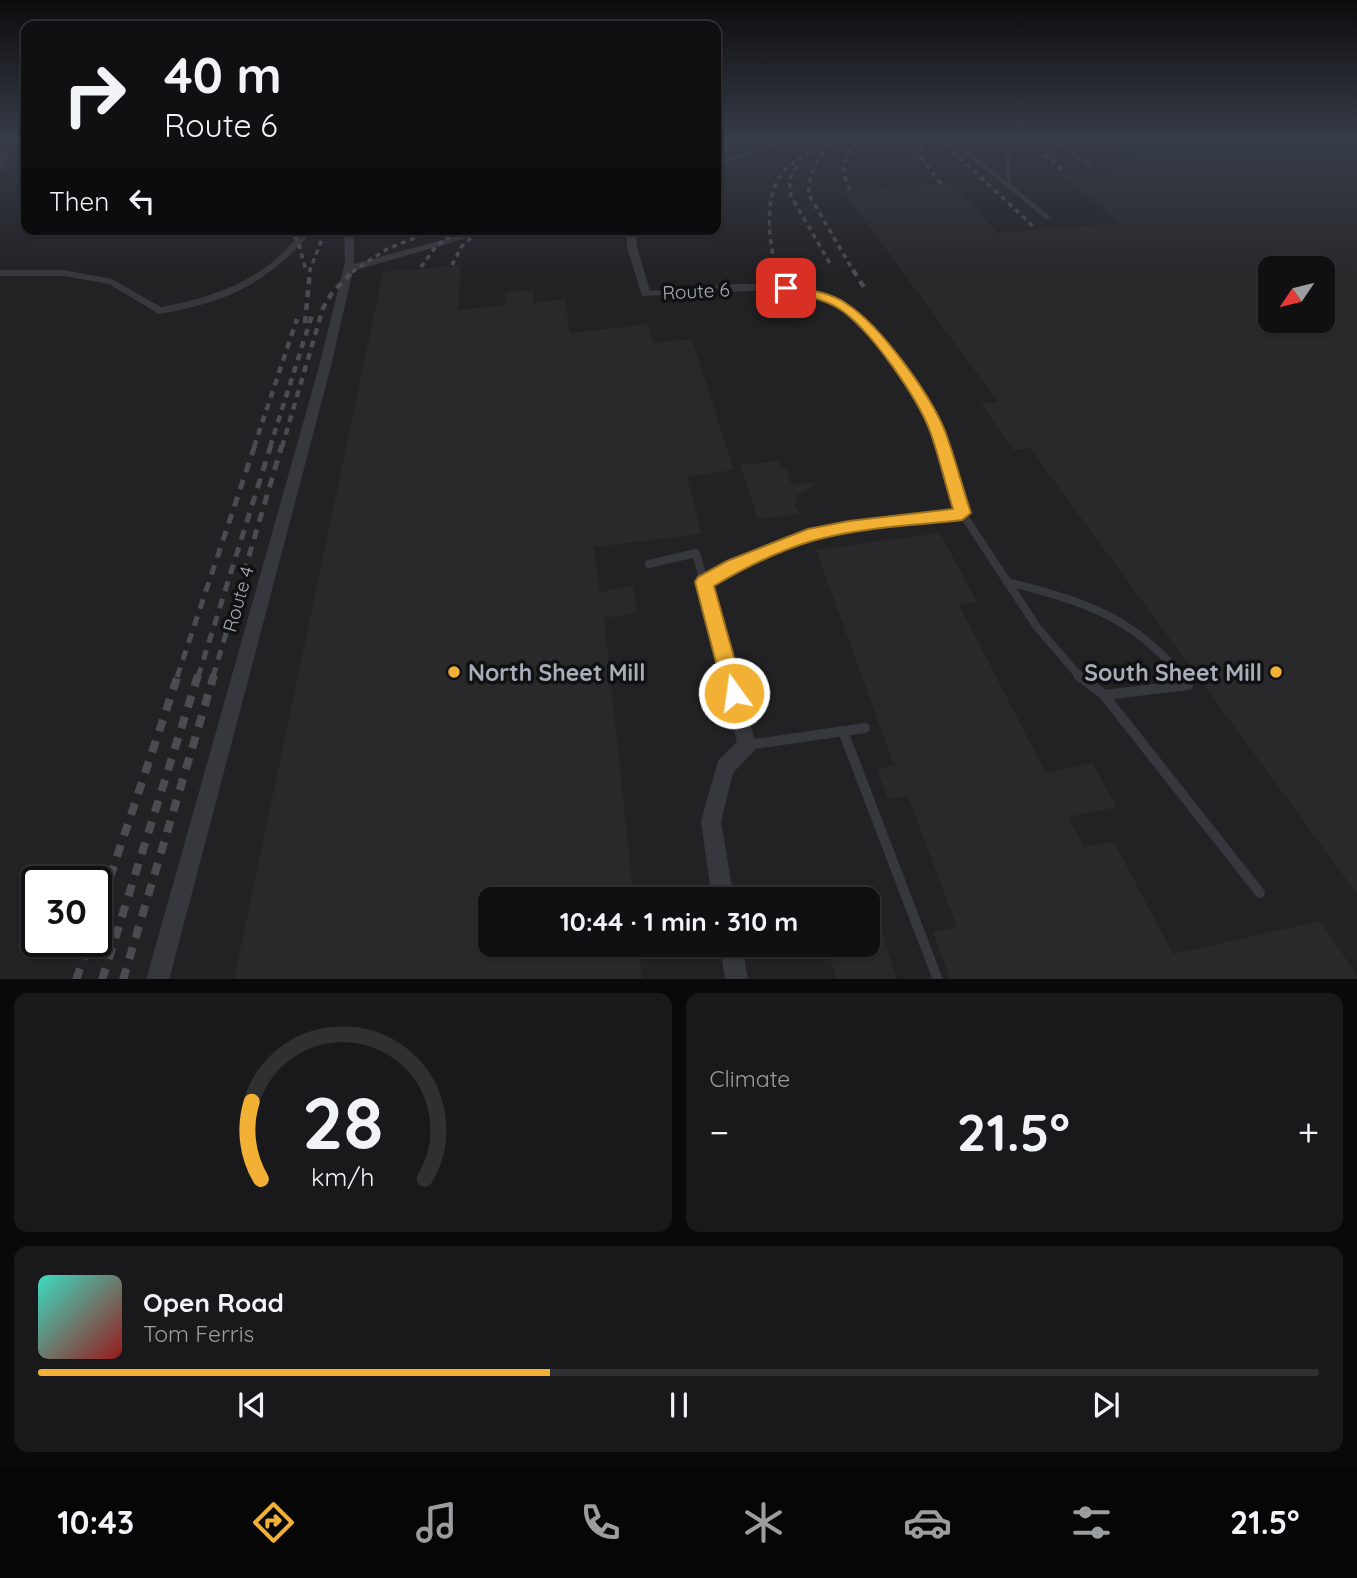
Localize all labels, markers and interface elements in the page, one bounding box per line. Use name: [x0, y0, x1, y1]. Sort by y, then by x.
text: 40 m: [164, 44, 282, 105]
icon: right: [49, 49, 140, 140]
text: Route 6: [164, 105, 278, 145]
icon: left: [123, 182, 161, 220]
text: Then: [49, 185, 109, 218]
north arrow: [1258, 256, 1335, 332]
map controls: [1258, 256, 1335, 333]
pin: [756, 258, 816, 318]
icon: arrive: [767, 269, 805, 307]
street label: Route 6: [662, 277, 730, 305]
street label: Route 4: [217, 563, 259, 635]
position arrow: [697, 656, 771, 730]
place label: North Sheet Mill: [468, 658, 645, 687]
place label: South Sheet Mill: [1084, 658, 1262, 687]
marker: North Sheet Mill: [446, 664, 462, 680]
marker: South Sheet Mill: [1268, 664, 1284, 680]
speed limit sign: 30: [21, 866, 112, 957]
text: 10:44 · 1 min · 310 m: [560, 905, 798, 938]
text: Climate: [710, 1064, 790, 1093]
text: 28: [302, 1076, 383, 1167]
text: 21.5°: [957, 1099, 1070, 1164]
text: −: [710, 1108, 729, 1156]
text: +: [1298, 1108, 1319, 1156]
text: km/h: [311, 1160, 374, 1191]
text: Open Road: [143, 1286, 284, 1319]
text: Tom Ferris: [143, 1319, 254, 1348]
icon: previous: [233, 1386, 271, 1424]
icon: pause: [660, 1386, 698, 1424]
icon: next: [1087, 1386, 1125, 1424]
icon: directions: [249, 1498, 298, 1547]
icon: music: [412, 1498, 461, 1547]
icon: phone: [576, 1498, 625, 1547]
icon: climate: [739, 1498, 788, 1547]
icon: car: [903, 1498, 952, 1547]
icon: filters: [1067, 1498, 1116, 1547]
text: 10:43: [57, 1502, 134, 1542]
text: 21.5°: [1230, 1502, 1300, 1542]

